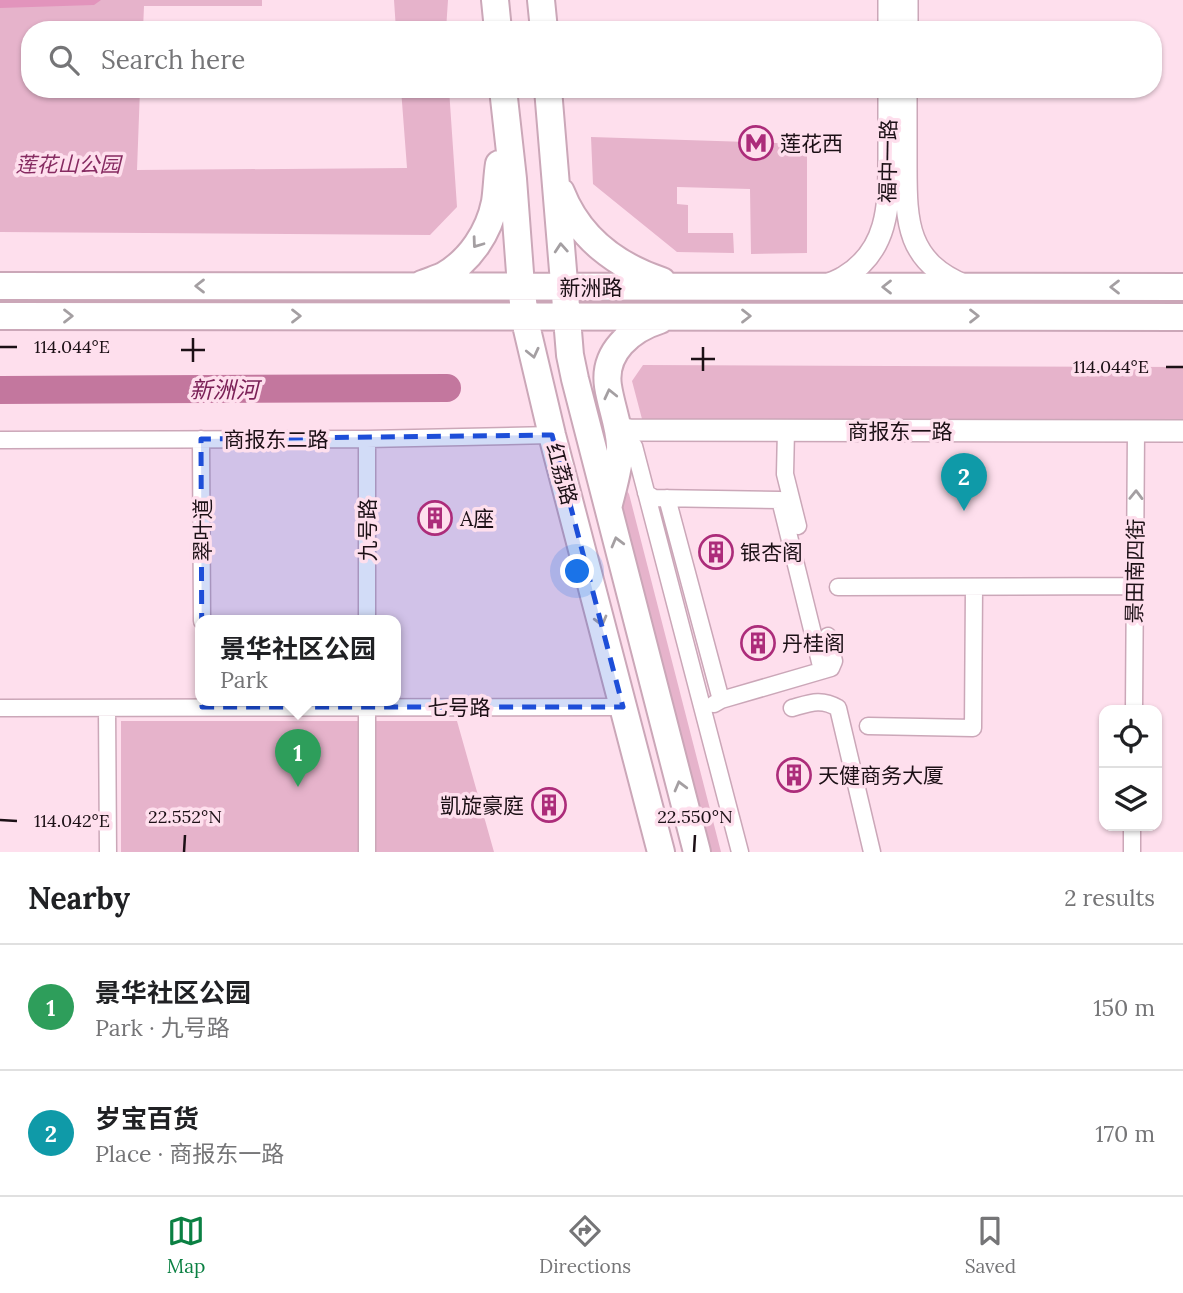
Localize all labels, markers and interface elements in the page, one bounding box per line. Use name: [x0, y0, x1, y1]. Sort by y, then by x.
search box: [21, 21, 1162, 98]
icon: search: [45, 41, 83, 79]
text: Search here: [101, 43, 245, 76]
street label: 福中一路: [874, 119, 902, 203]
metro station icon: 莲花西: [737, 124, 775, 162]
place label: 莲花西: [780, 130, 843, 157]
park label: 莲花山公园: [16, 151, 123, 178]
one-way arrow: [473, 235, 485, 248]
one-way arrow: [554, 242, 569, 253]
street label: 新洲路: [560, 274, 623, 301]
one-way arrow: [194, 278, 204, 294]
one-way arrow: [882, 279, 892, 295]
one-way arrow: [1109, 279, 1120, 295]
one-way arrow: [63, 308, 74, 324]
one-way arrow: [291, 308, 301, 324]
one-way arrow: [741, 308, 752, 324]
one-way arrow: [969, 308, 979, 324]
text: 114.044°E: [34, 335, 110, 358]
one-way arrow: [525, 347, 539, 359]
text: 114.044°E: [1073, 355, 1149, 378]
water label: 新洲河: [190, 375, 263, 404]
one-way arrow: [604, 388, 618, 400]
street label: 商报东一路: [848, 418, 953, 445]
street label: 商报东二路: [224, 426, 329, 453]
street label: 红荔路: [541, 440, 583, 508]
pin: 2: [941, 453, 987, 511]
one-way arrow: [1128, 489, 1144, 500]
street label: 翠叶道: [189, 499, 216, 562]
street label: 九号路: [354, 499, 381, 562]
building icon: A座: [416, 499, 454, 537]
place label: A座: [459, 505, 494, 532]
street label: 景田南四街: [1121, 518, 1149, 624]
building icon: 银杏阁: [697, 533, 735, 571]
one-way arrow: [611, 536, 625, 548]
place label: 银杏阁: [740, 539, 803, 566]
your location: [560, 554, 594, 588]
popup: [195, 615, 401, 706]
one-way arrow: [593, 615, 607, 627]
building icon: 丹桂阁: [739, 624, 777, 662]
place label: 丹桂阁: [782, 630, 845, 657]
text: 景华社区公园: [220, 632, 376, 665]
text: Park: [220, 665, 268, 694]
street label: 七号路: [428, 694, 491, 721]
map controls: [1099, 705, 1162, 831]
button: locate: [1099, 705, 1162, 768]
pin: 1: [275, 729, 321, 787]
building icon: 天健商务大厦: [775, 756, 813, 794]
place label: 天健商务大厦: [818, 762, 944, 789]
button: layers: [1099, 768, 1162, 831]
one-way arrow: [674, 780, 688, 792]
building icon: 凱旋豪庭: [530, 786, 568, 824]
place label: 凱旋豪庭: [440, 792, 524, 819]
text: 22.552°N: [148, 805, 222, 828]
text: 22.550°N: [657, 805, 733, 828]
text: 114.042°E: [34, 809, 110, 832]
text: Nearby: [28, 879, 130, 917]
text: 2 results: [1064, 883, 1155, 912]
text: 景华社区公园: [95, 976, 251, 1009]
text: 1: [46, 993, 56, 1022]
text: 150 m: [1093, 993, 1155, 1022]
text: Park · 九号路: [95, 1013, 230, 1042]
text: 岁宝百货: [95, 1102, 199, 1135]
text: 2: [45, 1119, 57, 1148]
text: 170 m: [1095, 1119, 1155, 1148]
text: Place · 商报东一路: [95, 1139, 284, 1168]
tab: Map: [167, 1212, 205, 1278]
tab: Directions: [539, 1212, 631, 1278]
tab: Saved: [965, 1212, 1016, 1278]

